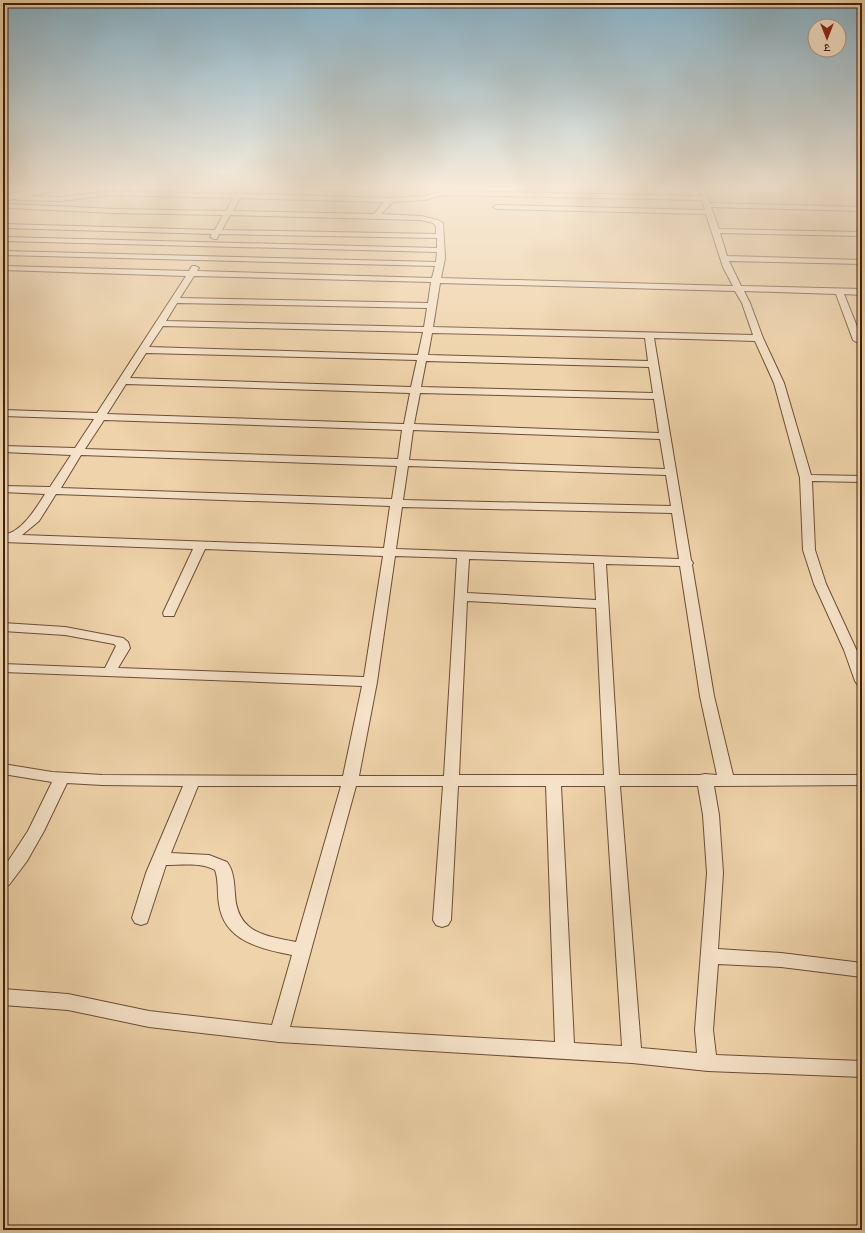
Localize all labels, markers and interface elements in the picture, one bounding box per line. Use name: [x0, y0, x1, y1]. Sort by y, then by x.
north arrow: [807, 18, 847, 58]
text: उ: [823, 40, 831, 55]

